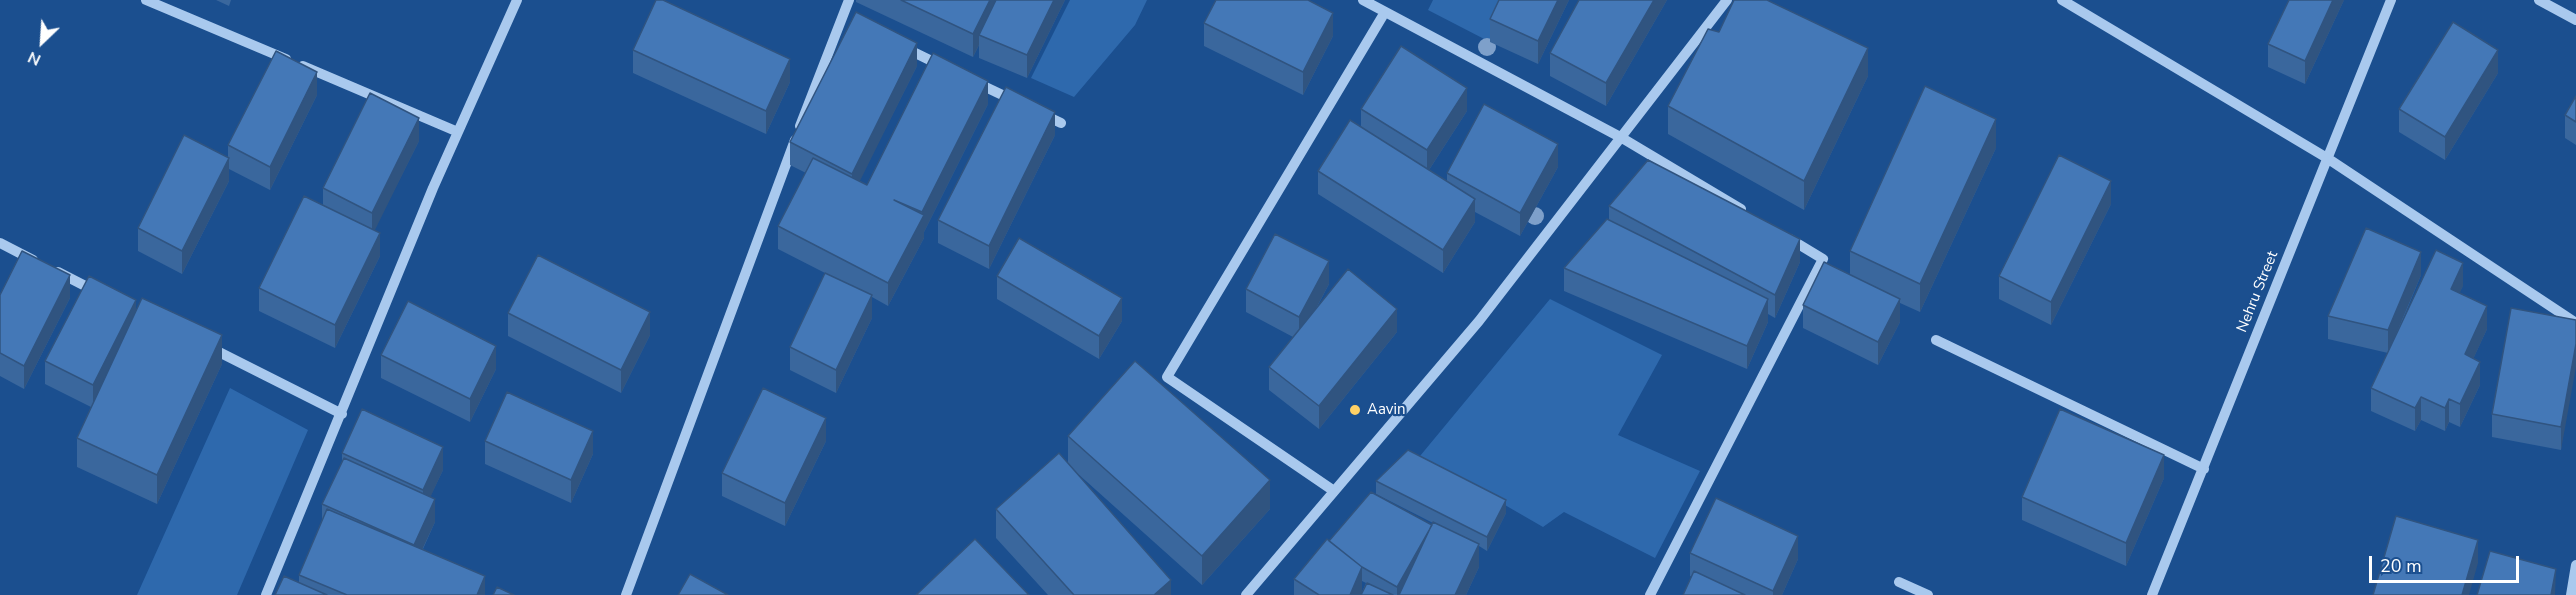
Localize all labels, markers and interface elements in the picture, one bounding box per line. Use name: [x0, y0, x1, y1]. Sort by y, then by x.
north arrow: [12, 12, 72, 72]
text: N: [24, 46, 44, 71]
street label: Nehru Street: [2234, 249, 2282, 335]
place label: Aavin: [1367, 401, 1406, 419]
marker: Aavin: [1348, 403, 1362, 417]
scale bar: [2372, 544, 2522, 582]
text: 20 m: [2380, 554, 2422, 578]

